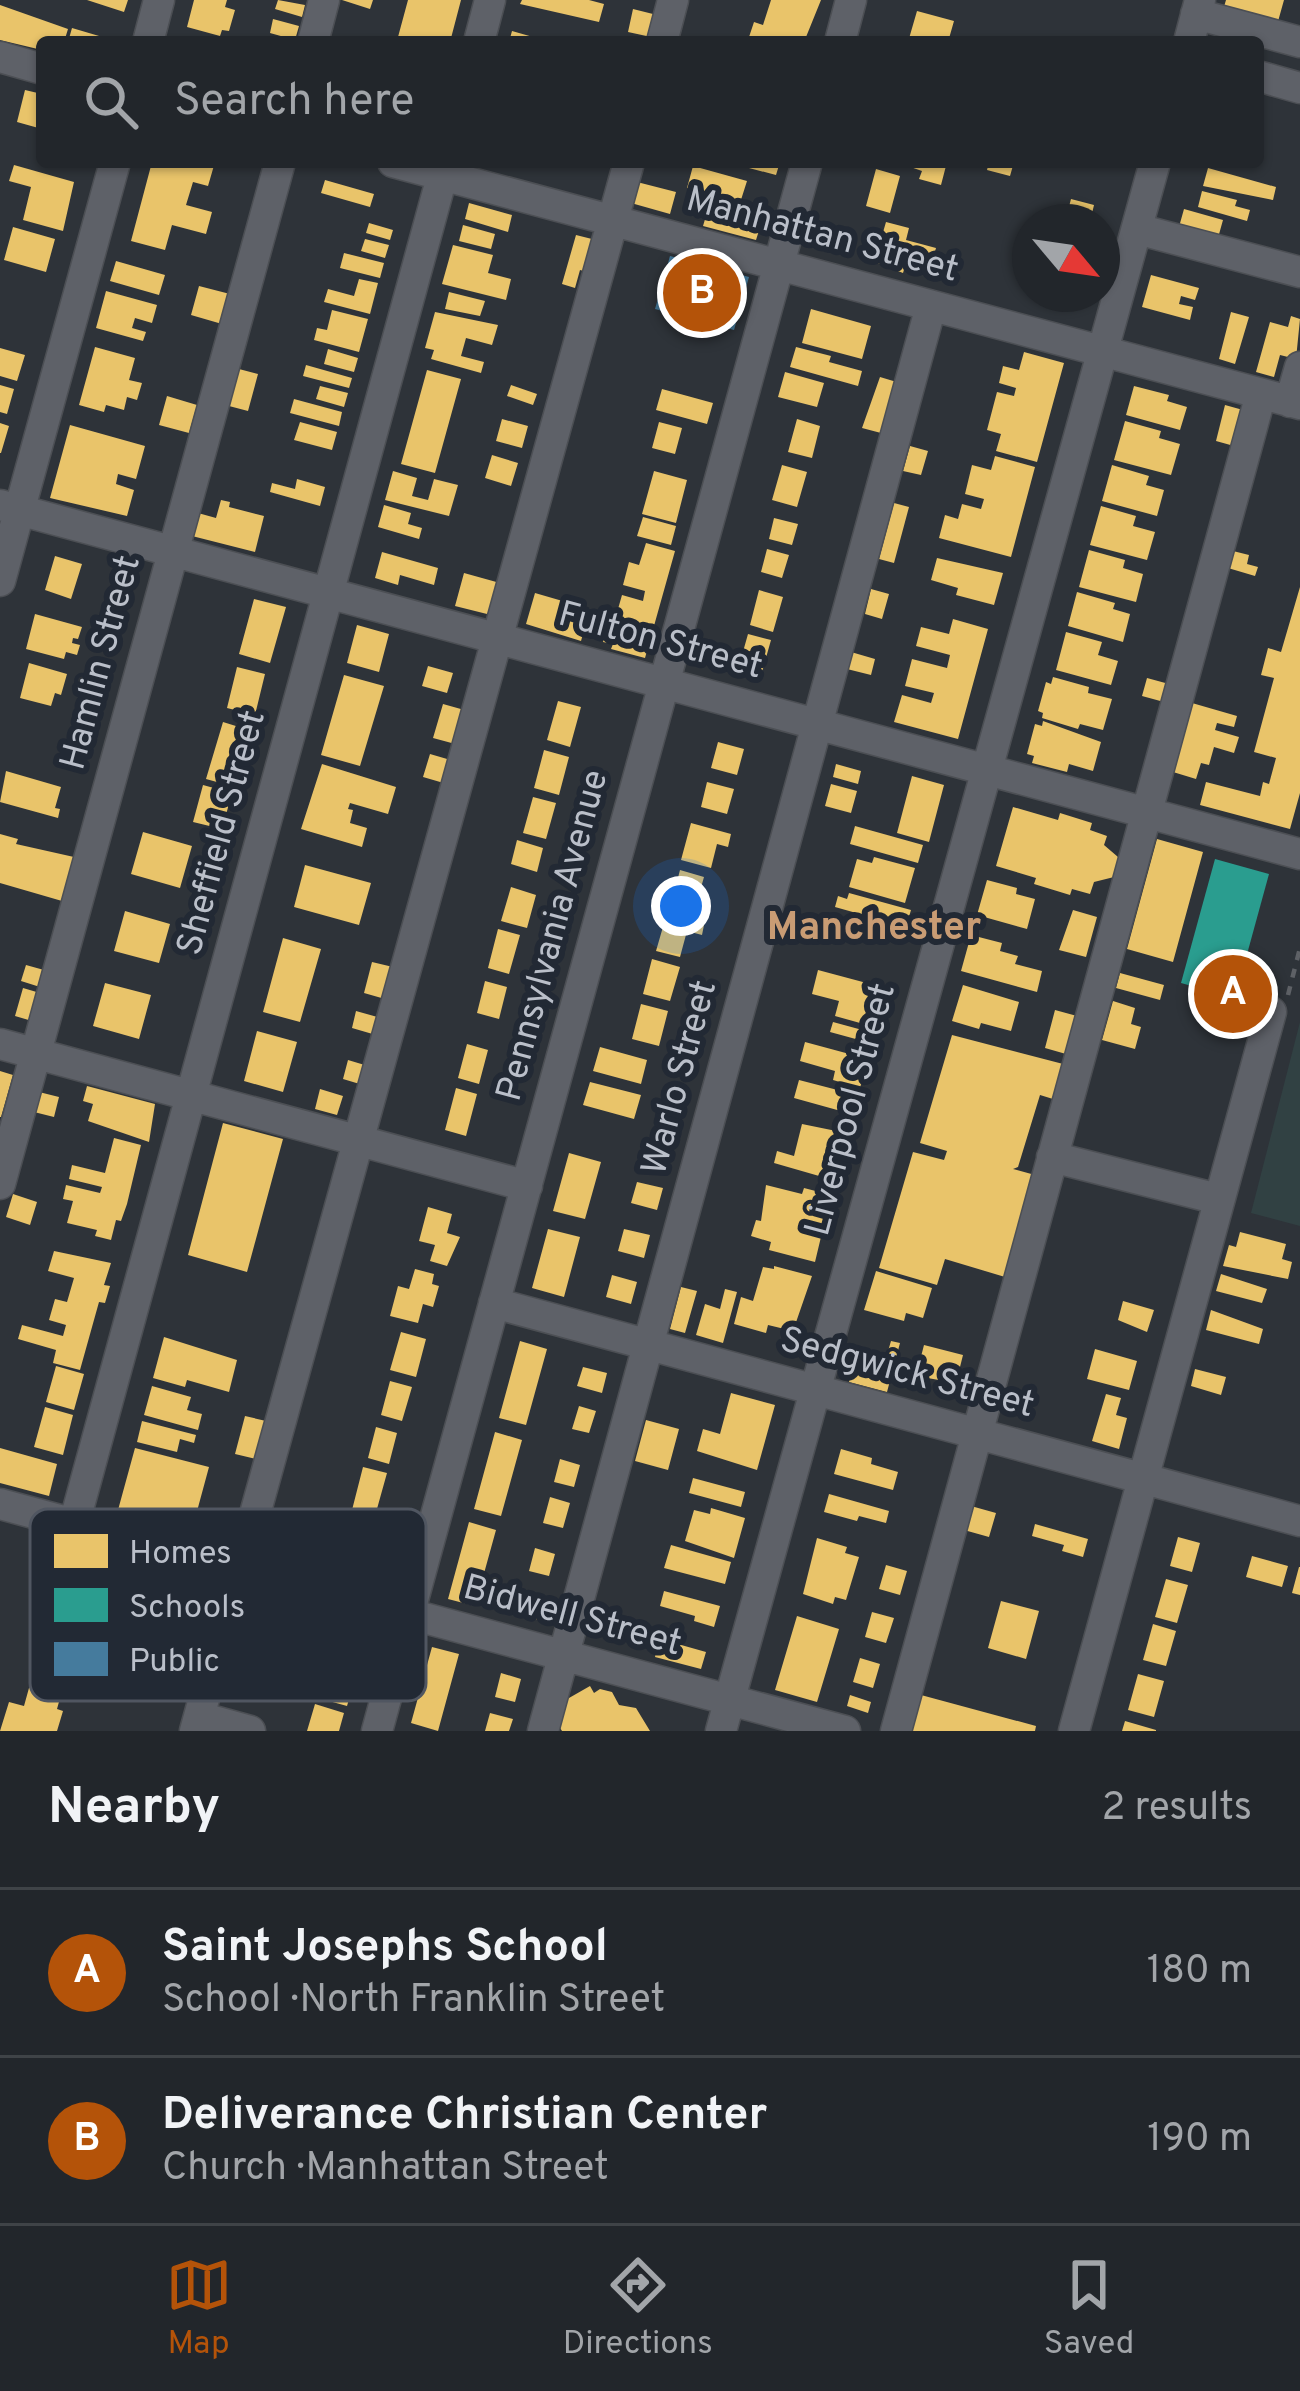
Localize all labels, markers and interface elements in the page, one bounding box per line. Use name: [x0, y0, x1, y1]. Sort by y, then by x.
search box: [36, 36, 1264, 168]
icon: search: [78, 69, 144, 135]
text: Search here: [174, 74, 414, 131]
street label: Manhattan Street: [681, 178, 963, 294]
north arrow: [1012, 204, 1120, 312]
pin: B: [663, 248, 741, 338]
street label: Hamlin Street: [51, 551, 153, 775]
street label: Fulton Street: [553, 593, 767, 691]
street label: Sheffield Street: [168, 705, 278, 961]
street label: Pennsylvania Avenue: [488, 765, 620, 1107]
your location: [651, 876, 711, 936]
district label: Manchester: [767, 905, 981, 954]
pin: A: [1194, 949, 1272, 1039]
street label: Warlo Street: [633, 976, 729, 1180]
street label: Liverpool Street: [796, 979, 908, 1241]
street label: Sedgwick Street: [775, 1318, 1039, 1430]
legend: [30, 1509, 426, 1701]
text: Homes: [129, 1534, 232, 1576]
street label: Bidwell Street: [458, 1566, 686, 1668]
text: Schools: [129, 1588, 245, 1630]
text: Public: [129, 1642, 220, 1684]
text: Nearby: [48, 1777, 220, 1842]
text: 2 results: [1101, 1785, 1252, 1834]
text: Saint Josephs School: [162, 1920, 608, 1977]
text: A: [73, 1948, 101, 1997]
text: 180 m: [1147, 1948, 1252, 1997]
text: School · North Franklin Street: [162, 1977, 665, 2026]
text: Deliverance Christian Center: [162, 2088, 767, 2145]
text: B: [74, 2116, 100, 2165]
text: 190 m: [1147, 2116, 1252, 2165]
text: Church · Manhattan Street: [162, 2145, 609, 2194]
tab: Map: [166, 2252, 232, 2366]
tab: Directions: [563, 2252, 713, 2366]
tab: Saved: [1044, 2252, 1134, 2366]

